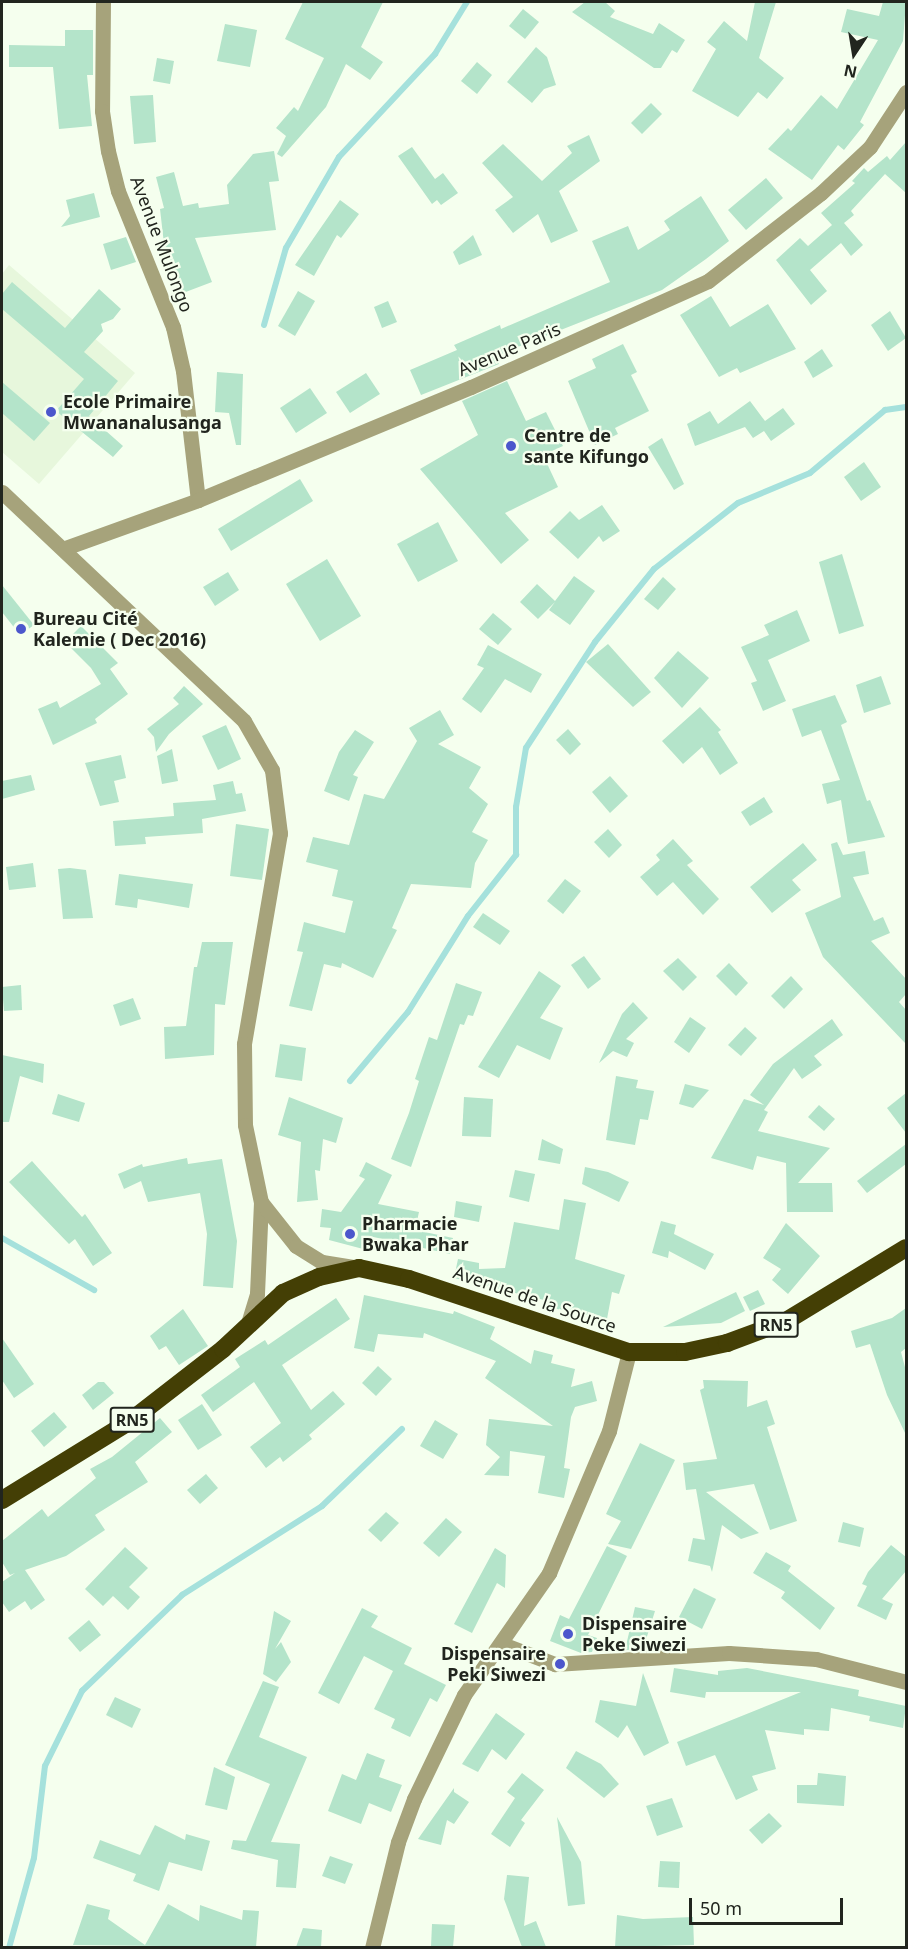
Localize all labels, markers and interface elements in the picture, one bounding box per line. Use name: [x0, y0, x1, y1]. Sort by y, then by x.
north arrow: [824, 24, 884, 84]
text: N: [842, 59, 859, 84]
street label: Avenue Mulongo: [126, 173, 198, 315]
street label: Avenue Paris: [454, 318, 564, 380]
place label: Ecole Primaire Mwananalusanga: [63, 391, 222, 434]
marker: Ecole Primaire Mwananalusanga: [44, 405, 58, 419]
place label: Centre de sante Kifungo: [524, 425, 649, 468]
marker: Centre de sante Kifungo: [502, 437, 520, 455]
place label: Bureau Cité Kalemie ( Dec 2016): [33, 608, 206, 650]
marker: Bureau Cité Kalemie ( Dec 2016): [14, 622, 28, 636]
place label: Pharmacie Bwaka Phar: [362, 1213, 468, 1256]
marker: Pharmacie Bwaka Phar: [343, 1227, 357, 1241]
street label: Avenue de la Source: [451, 1261, 619, 1337]
road number: RN5: [754, 1312, 798, 1338]
road number: RN5: [110, 1407, 154, 1433]
place label: Dispensaire Peke Siwezi: [582, 1613, 687, 1656]
marker: Dispensaire Peke Siwezi: [559, 1625, 577, 1643]
place label: Dispensaire Peki Siwezi: [441, 1643, 546, 1686]
marker: Dispensaire Peki Siwezi: [551, 1655, 569, 1673]
scale bar: [692, 1886, 846, 1924]
text: 50 m: [700, 1896, 742, 1920]

